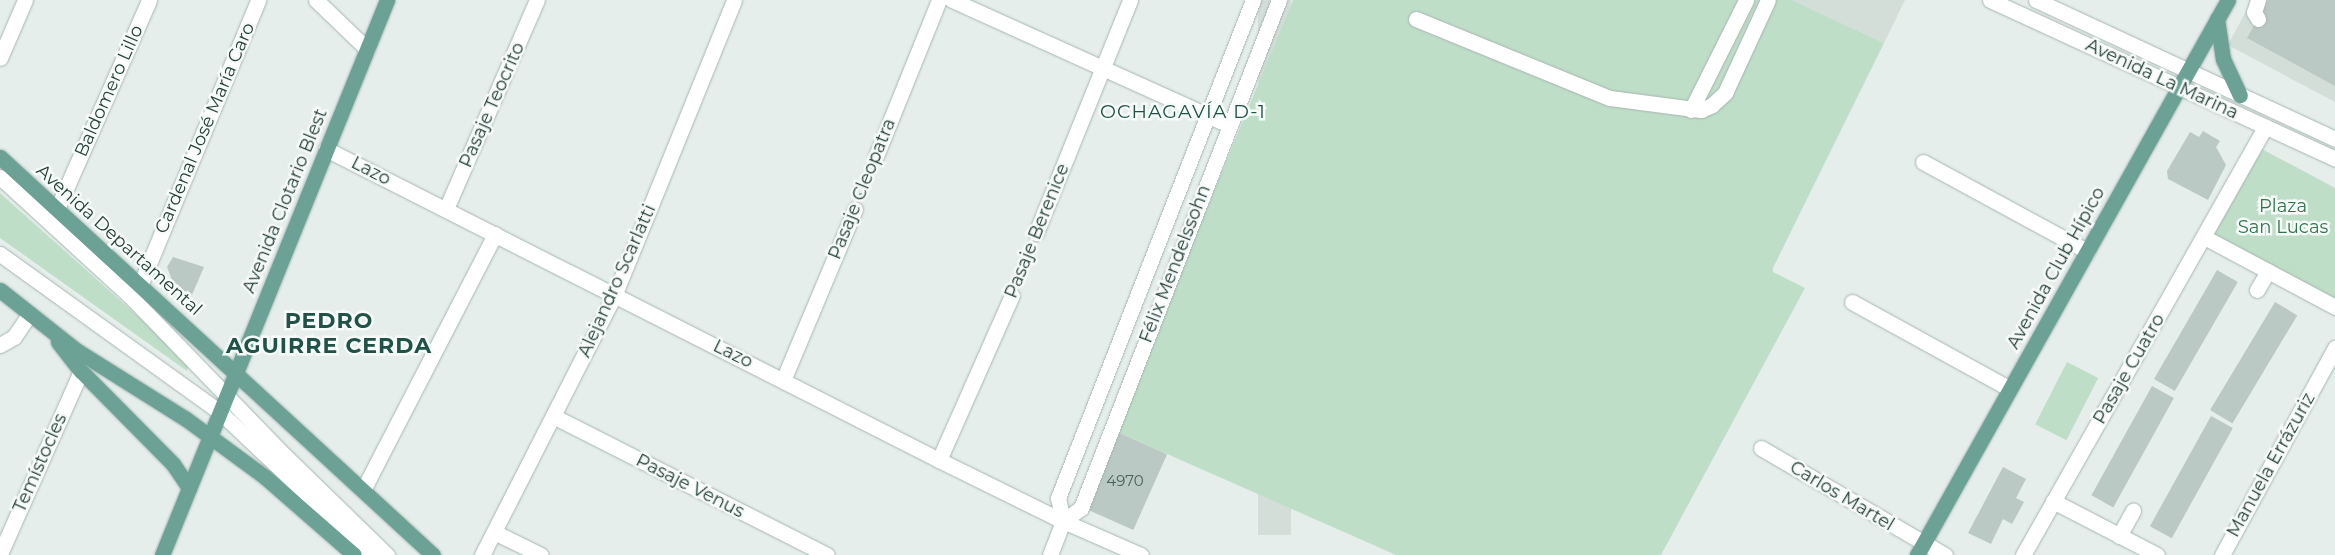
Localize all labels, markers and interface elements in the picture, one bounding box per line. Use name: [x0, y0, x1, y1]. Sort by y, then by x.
street label: Cardenal José María Caro: [151, 19, 259, 237]
street label: Baldomero Lillo: [70, 22, 148, 160]
street label: Avenida La Marina: [2082, 34, 2242, 124]
street label: Pasaje Teocrito: [455, 39, 529, 171]
district label: OCHAGAVÍA D-1: [1098, 101, 1268, 123]
street label: Avenida Clotario Blest: [238, 106, 332, 296]
street label: Pasaje Cleopatra: [824, 115, 900, 263]
street label: Lazo: [348, 152, 394, 190]
street label: Avenida Departamental: [32, 160, 206, 320]
street label: Pasaje Berenice: [1000, 160, 1074, 302]
street label: Félix Mendelssohn: [1135, 182, 1215, 346]
street label: Avenida Club Hípico: [2002, 183, 2110, 353]
park label: Plaza San Lucas: [2238, 196, 2328, 238]
street label: Alejandro Scarlatti: [574, 201, 660, 361]
district label: PEDRO AGUIRRE CERDA: [224, 307, 434, 358]
street label: Pasaje Cuatro: [2089, 310, 2169, 428]
street label: Lazo: [710, 335, 756, 373]
street label: Manuela Errázuriz: [2222, 389, 2320, 541]
street label: Temístocles: [9, 410, 71, 516]
street label: Pasaje Venus: [632, 449, 748, 523]
street label: Carlos Martel: [1786, 456, 1898, 536]
house number: 4970: [1106, 472, 1144, 490]

